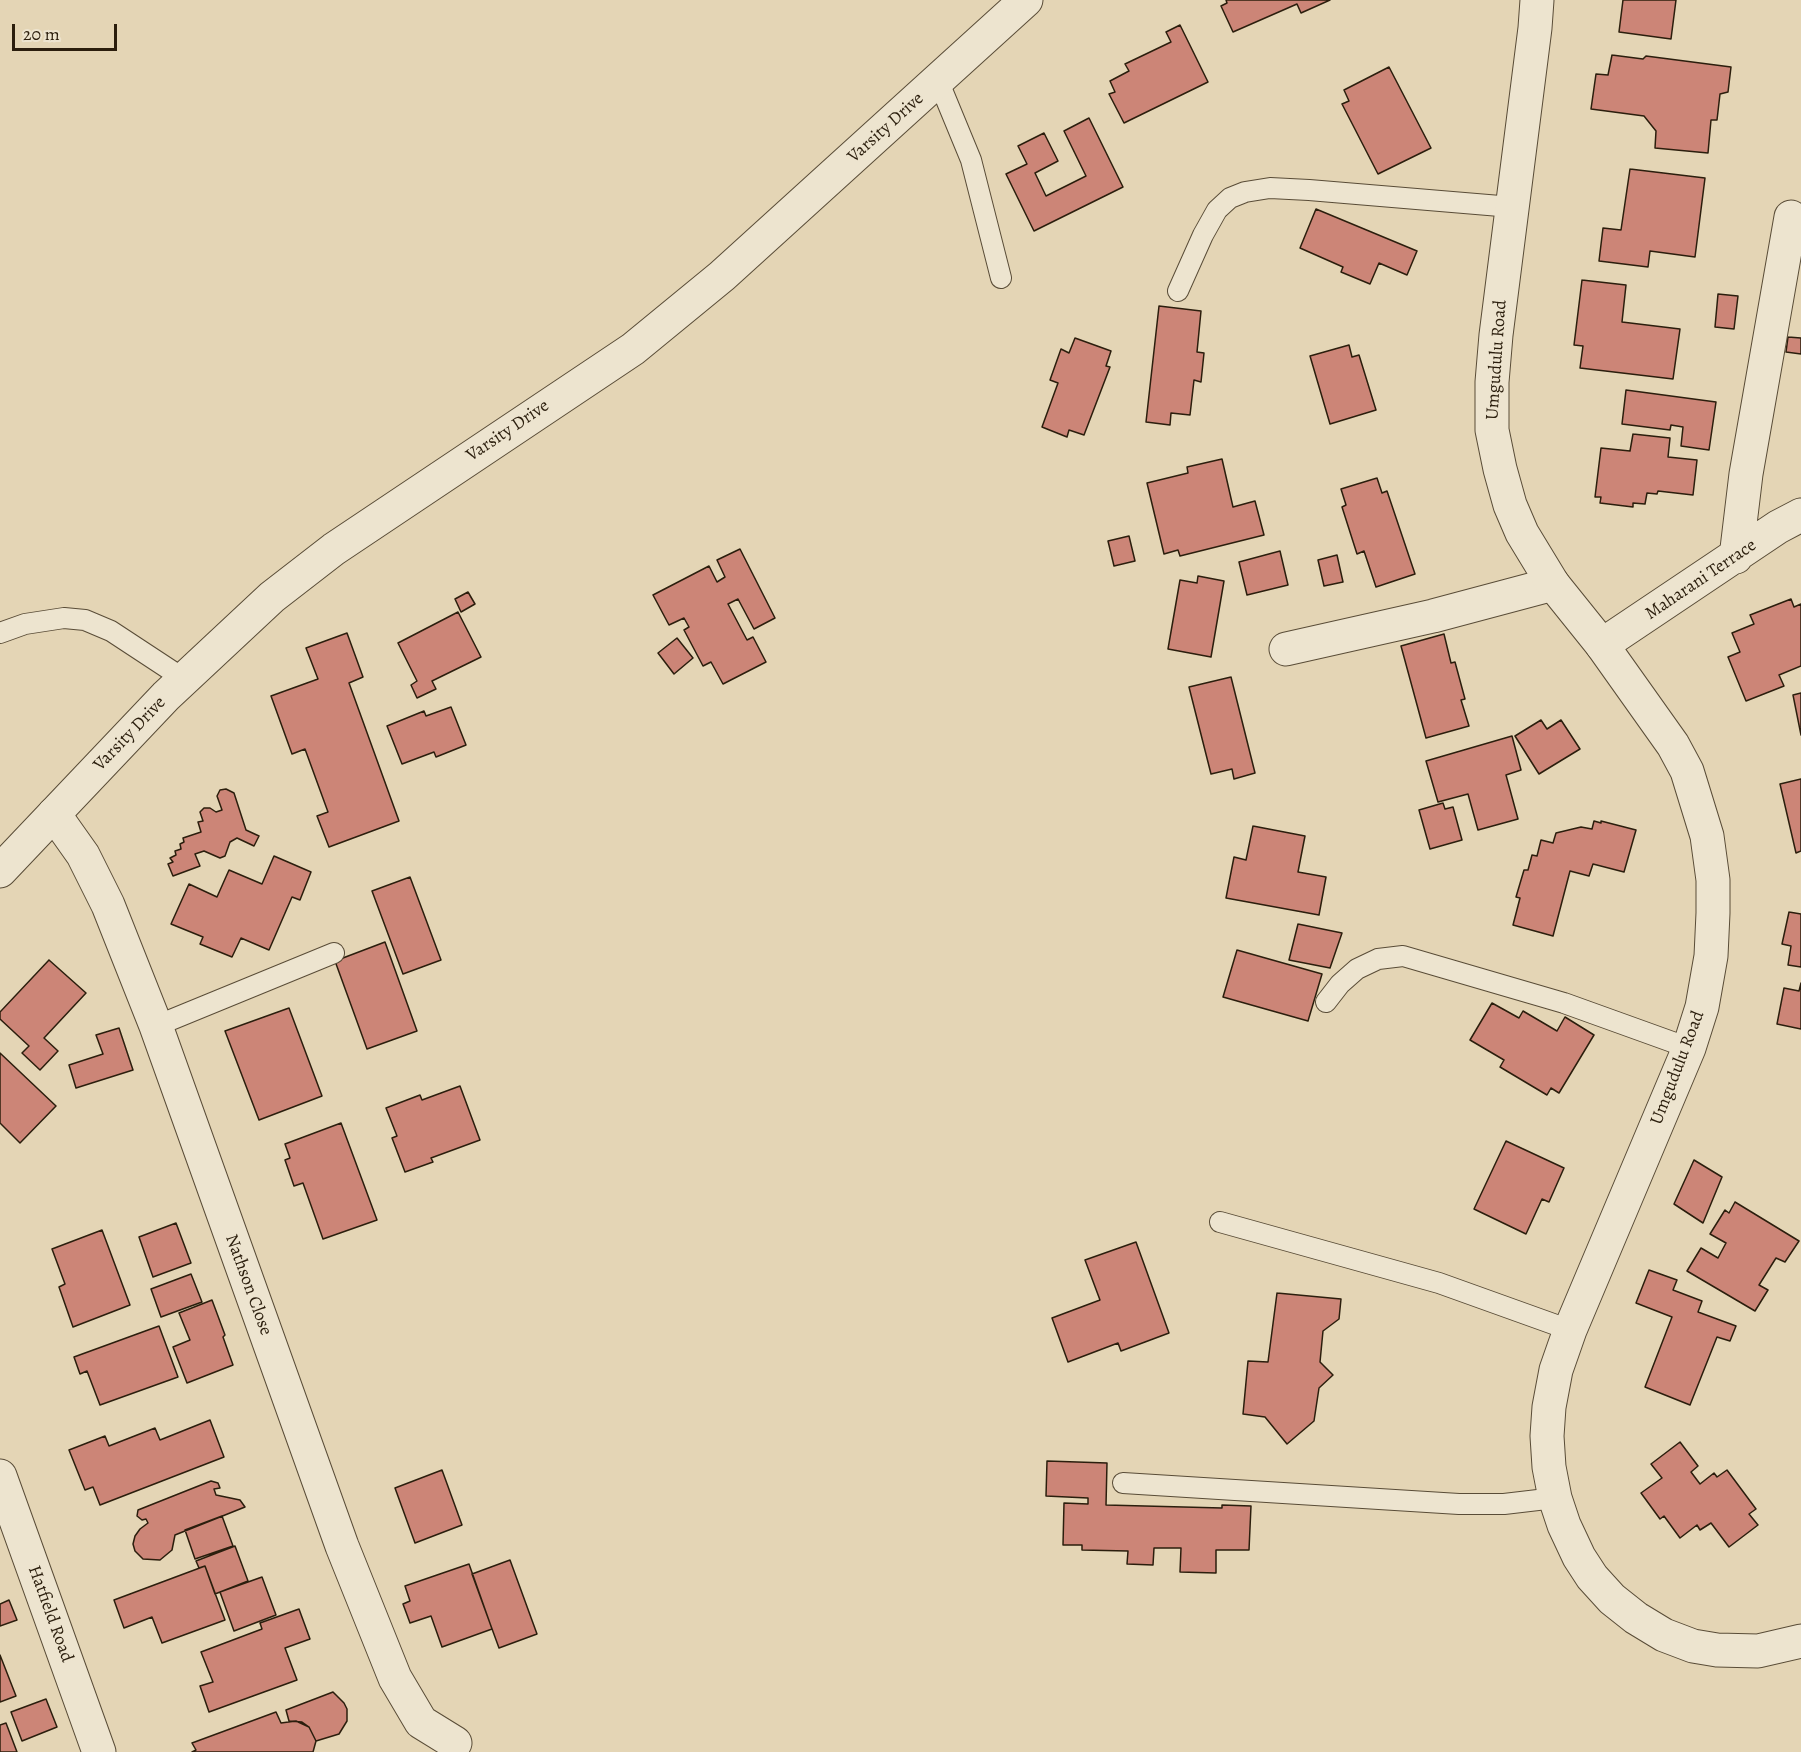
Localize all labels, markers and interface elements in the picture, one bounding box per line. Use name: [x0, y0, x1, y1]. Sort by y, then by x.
scale bar: [15, 12, 120, 50]
text: 20 m: [23, 22, 60, 46]
street label: Varsity Drive: [843, 88, 929, 168]
street label: Umgudulu Road: [1482, 299, 1512, 421]
street label: Varsity Drive: [463, 395, 553, 467]
street label: Maharani Terrace: [1641, 535, 1761, 625]
street label: Varsity Drive: [89, 692, 171, 776]
street label: Umgudulu Road: [1646, 1008, 1710, 1128]
street label: Nathson Close: [220, 1231, 276, 1339]
street label: Hatfield Road: [23, 1563, 77, 1665]

